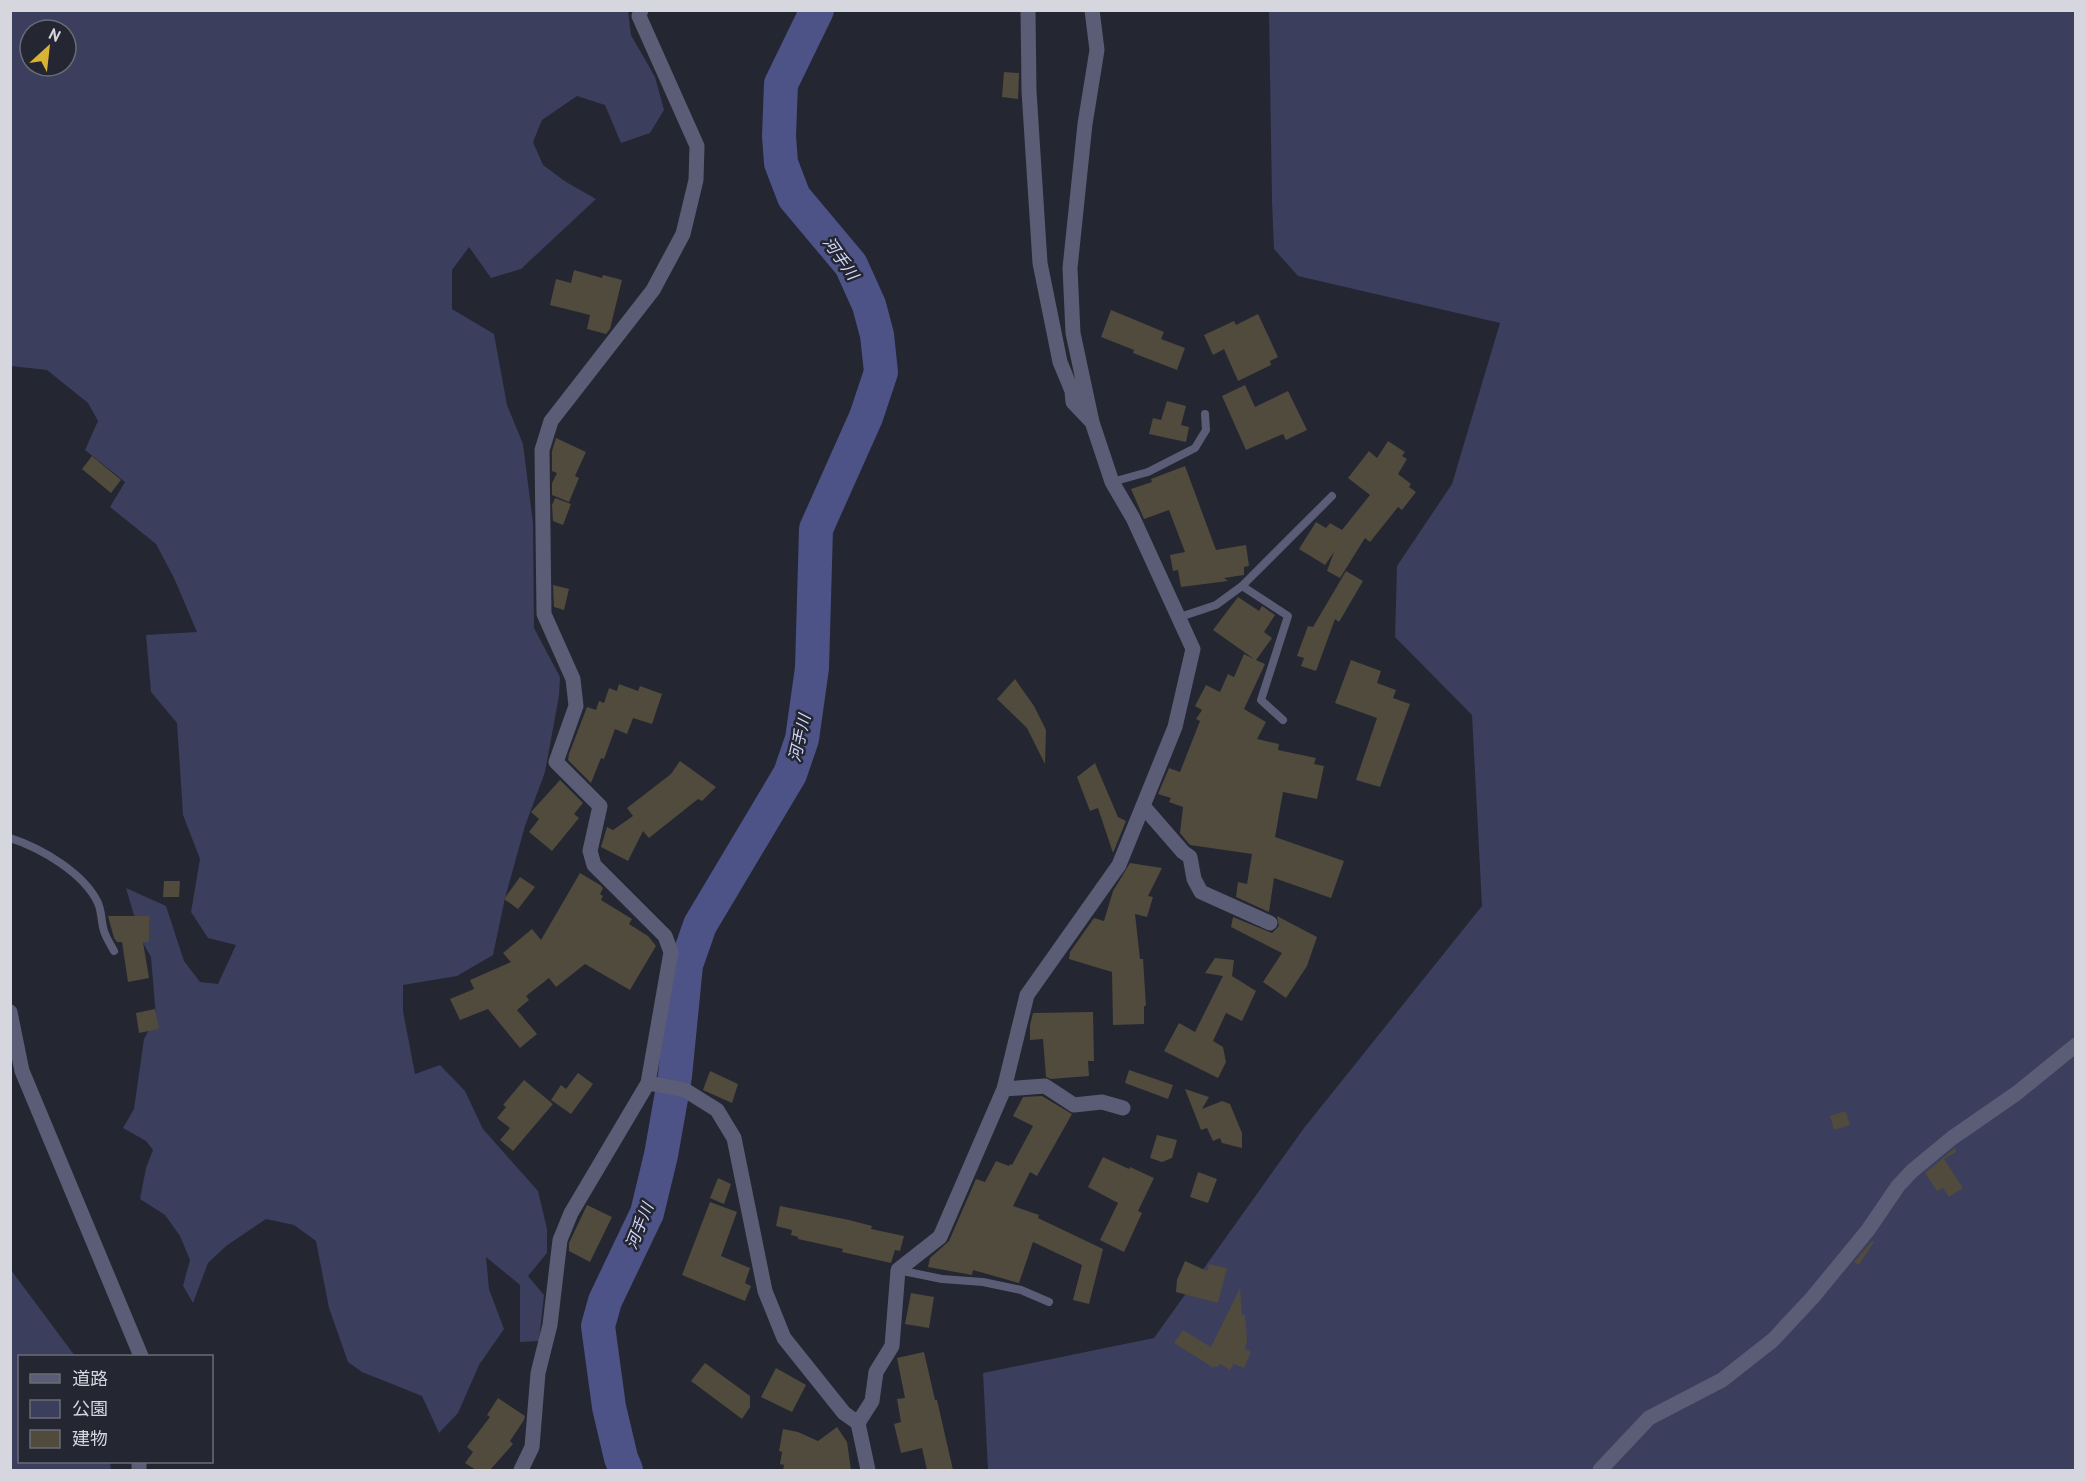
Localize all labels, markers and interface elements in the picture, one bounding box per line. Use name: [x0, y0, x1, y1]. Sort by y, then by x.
north arrow: [18, 18, 78, 78]
text: N: [46, 23, 64, 46]
water label: 河手川: [819, 233, 864, 285]
water label: 河手川: [784, 710, 815, 764]
water label: 河手川: [621, 1198, 658, 1252]
legend: [18, 1355, 213, 1463]
text: 道路: [72, 1367, 108, 1390]
text: 公園: [72, 1397, 108, 1420]
text: 建物: [72, 1427, 108, 1450]

